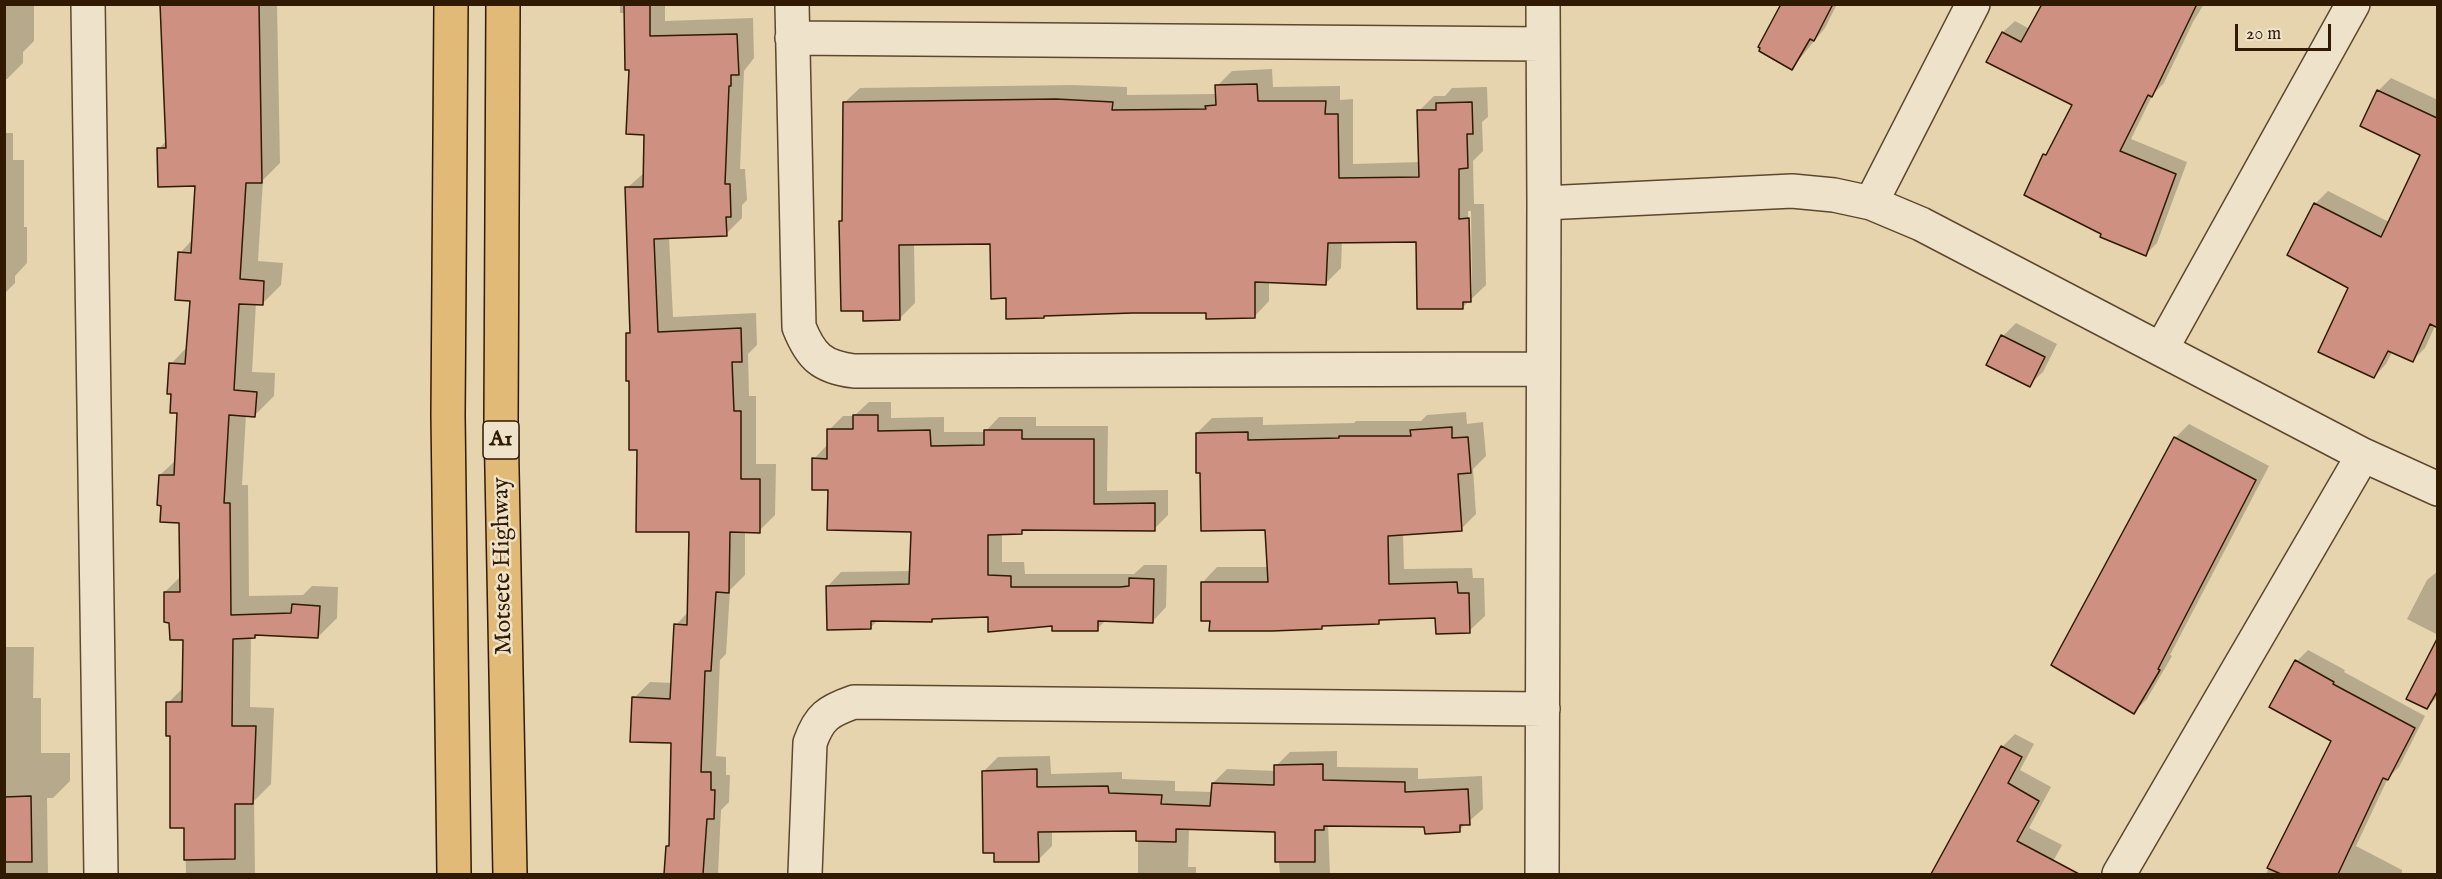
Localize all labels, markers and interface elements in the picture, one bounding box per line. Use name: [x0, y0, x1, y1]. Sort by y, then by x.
scale bar: [2238, 12, 2334, 50]
text: 20 m: [2246, 23, 2281, 46]
road number: A1: [483, 421, 519, 459]
street label: Motsete Highway: [488, 477, 520, 655]

